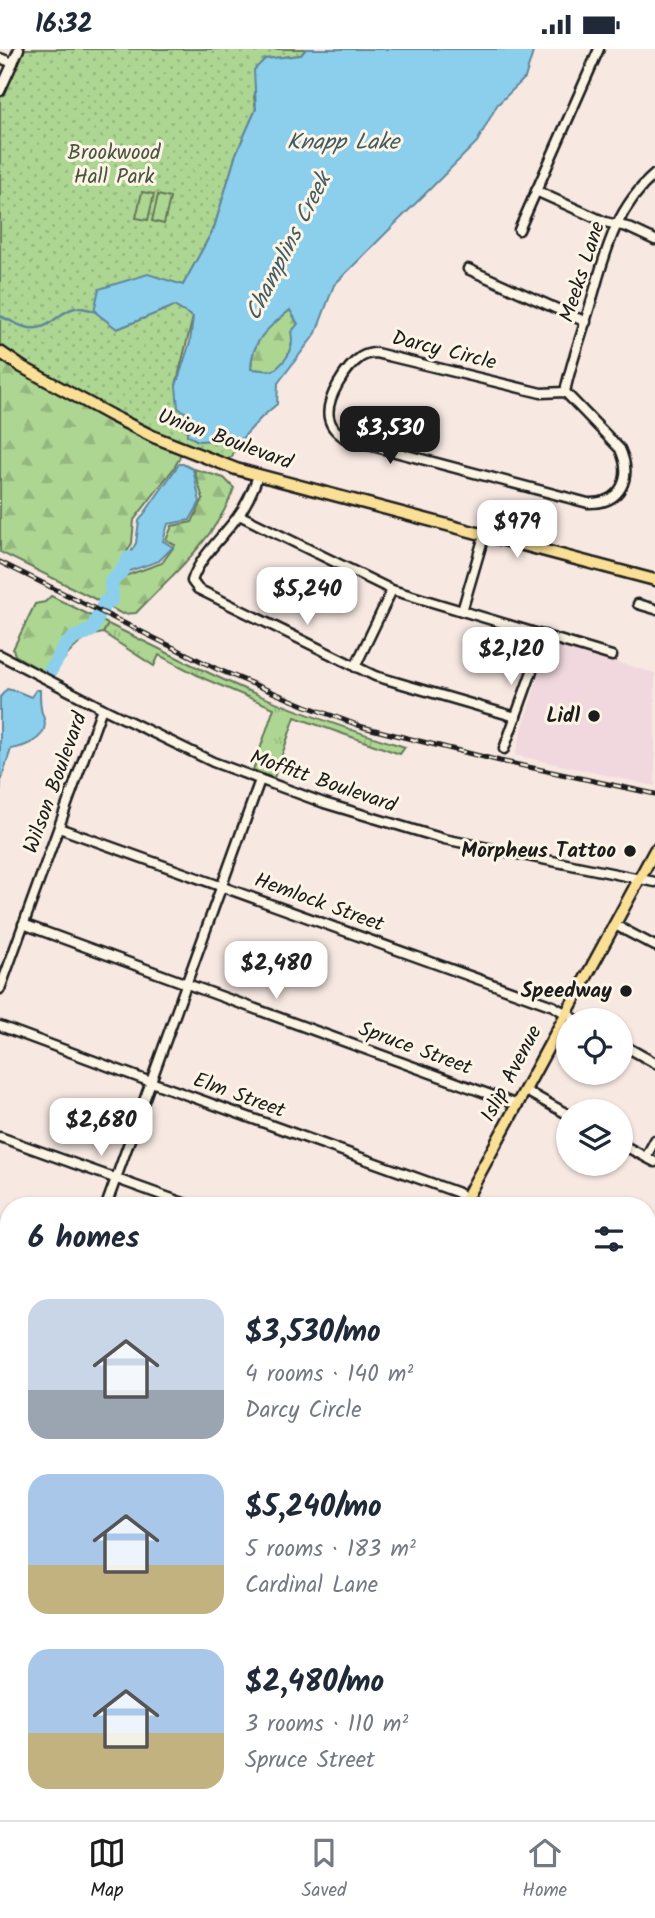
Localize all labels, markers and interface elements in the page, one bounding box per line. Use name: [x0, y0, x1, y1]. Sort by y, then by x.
text: 16:32: [35, 4, 93, 46]
water label: Knapp Lake: [287, 125, 402, 161]
park label: Brookwood Hall Park: [68, 137, 161, 194]
water label: Champlins Creek: [236, 164, 343, 327]
street label: Meeks Lane: [551, 217, 615, 327]
street label: Darcy Circle: [388, 322, 500, 380]
street label: Union Boulevard: [153, 400, 298, 480]
pin: $3,530: [333, 407, 447, 466]
text: $3,530: [356, 411, 424, 447]
pin: $979: [476, 501, 558, 560]
text: $979: [493, 505, 541, 541]
pin: $5,240: [250, 567, 364, 627]
text: $5,240: [272, 572, 342, 608]
pin: $2,120: [454, 627, 568, 687]
text: $2,120: [478, 632, 544, 668]
place label: Lidl: [546, 700, 580, 733]
street label: Wilson Boulevard: [15, 707, 97, 858]
marker: Lidl: [586, 708, 602, 724]
street label: Moffitt Boulevard: [245, 741, 401, 823]
place label: Morpheus Tattoo: [461, 835, 616, 868]
marker: Morpheus Tattoo: [622, 843, 638, 859]
street label: Hemlock Street: [250, 864, 389, 942]
pin: $2,480: [219, 941, 333, 1001]
text: $2,480: [241, 946, 311, 982]
place label: Speedway: [521, 975, 612, 1008]
marker: Speedway: [618, 983, 634, 999]
map controls: [556, 1008, 633, 1176]
button: locate: [556, 1008, 633, 1085]
street label: Spruce Street: [354, 1013, 477, 1085]
street label: Islip Avenue: [473, 1019, 552, 1128]
street label: Elm Street: [188, 1064, 290, 1128]
pin: $2,680: [44, 1099, 158, 1158]
button: layers: [556, 1099, 633, 1176]
text: $2,680: [66, 1103, 136, 1139]
text: 6 homes: [28, 1215, 140, 1263]
icon: filters: [590, 1220, 628, 1258]
text: $3,530/mo: [245, 1309, 381, 1357]
icon: home: [84, 1327, 168, 1411]
text: 4 rooms · 140 m²: [245, 1357, 413, 1393]
text: Darcy Circle: [245, 1393, 362, 1429]
text: $5,240/mo: [245, 1484, 382, 1532]
icon: home: [84, 1502, 168, 1586]
text: 5 rooms · 183 m²: [245, 1532, 416, 1568]
text: Cardinal Lane: [245, 1568, 378, 1604]
text: $2,480/mo: [245, 1659, 384, 1707]
icon: home: [84, 1677, 168, 1761]
text: 3 rooms · 110 m²: [245, 1707, 408, 1743]
text: Spruce Street: [245, 1743, 375, 1779]
tab: Map: [88, 1834, 126, 1906]
tab: Saved: [301, 1834, 347, 1906]
tab: Home: [522, 1834, 567, 1906]

